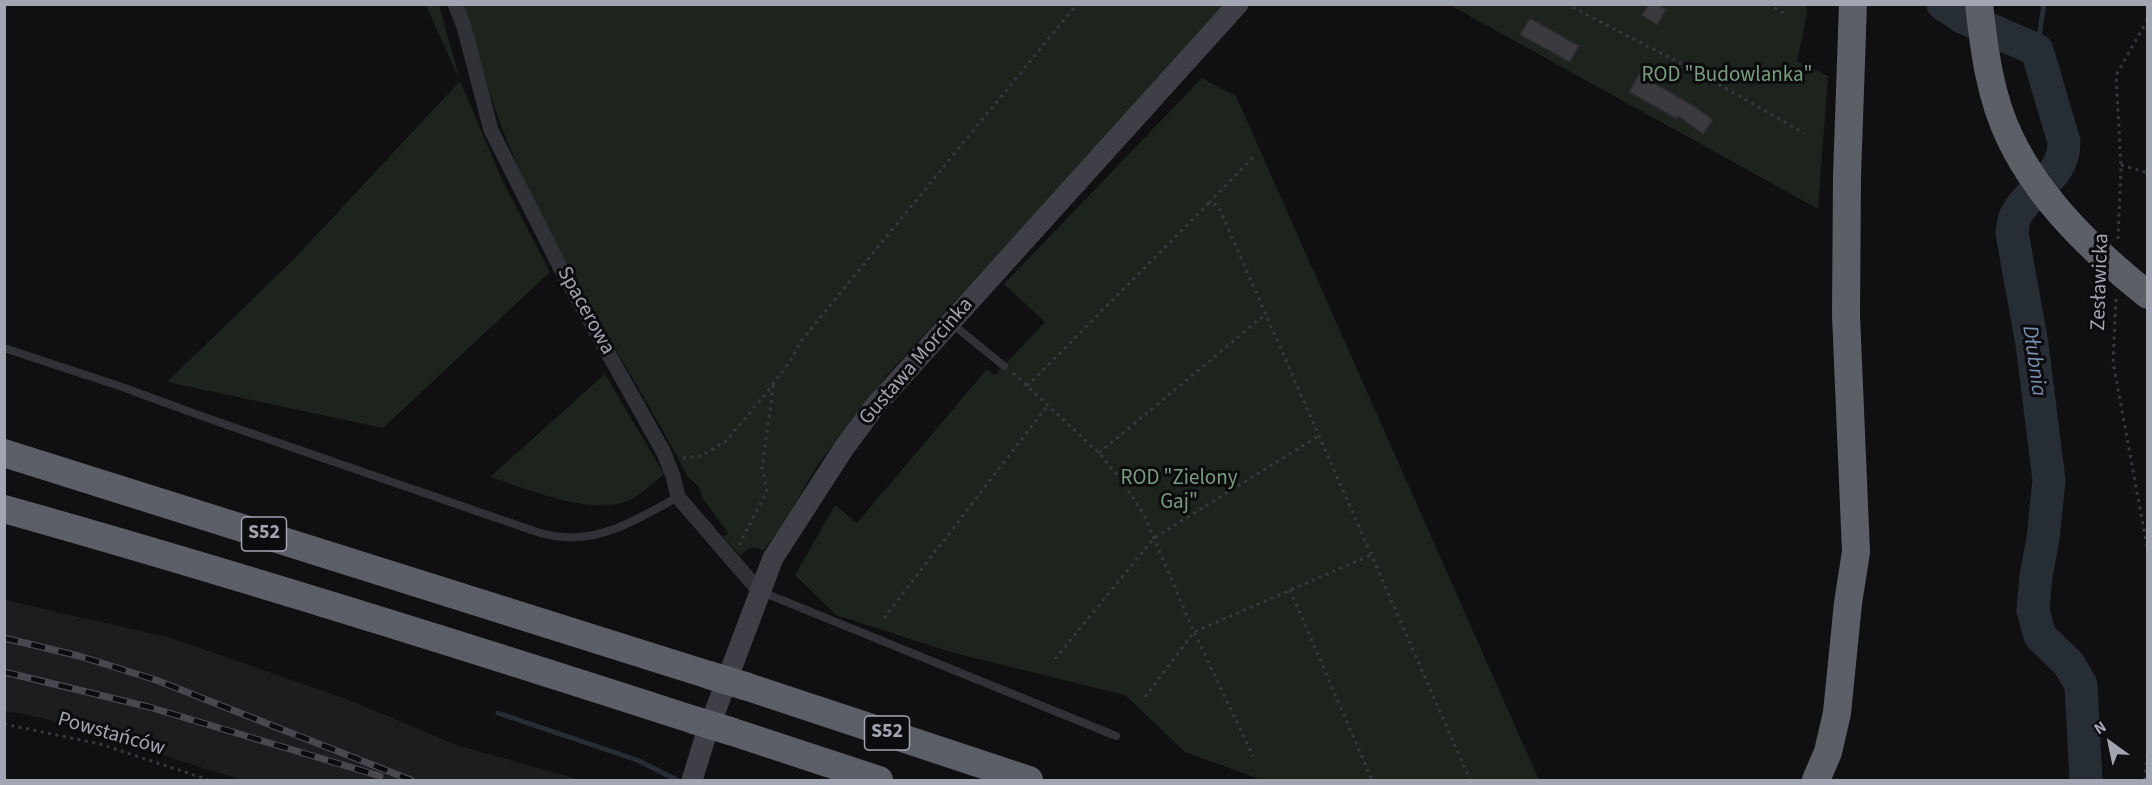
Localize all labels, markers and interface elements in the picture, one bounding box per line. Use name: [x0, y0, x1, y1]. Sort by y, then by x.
park label: ROD "Budowlanka": [1642, 63, 1812, 89]
street label: Zesławicka: [2087, 233, 2115, 331]
street label: Spacerowa: [551, 263, 619, 359]
street label: Gustawa Morcinka: [855, 293, 979, 431]
water label: Dłubnia: [2015, 324, 2051, 398]
park label: ROD "Zielony Gaj": [1121, 466, 1237, 516]
road number: S52: [242, 517, 286, 551]
street label: Powstańców: [54, 708, 168, 762]
north arrow: [2080, 713, 2140, 773]
road number: S52: [864, 716, 910, 750]
text: N: [2090, 716, 2111, 740]

